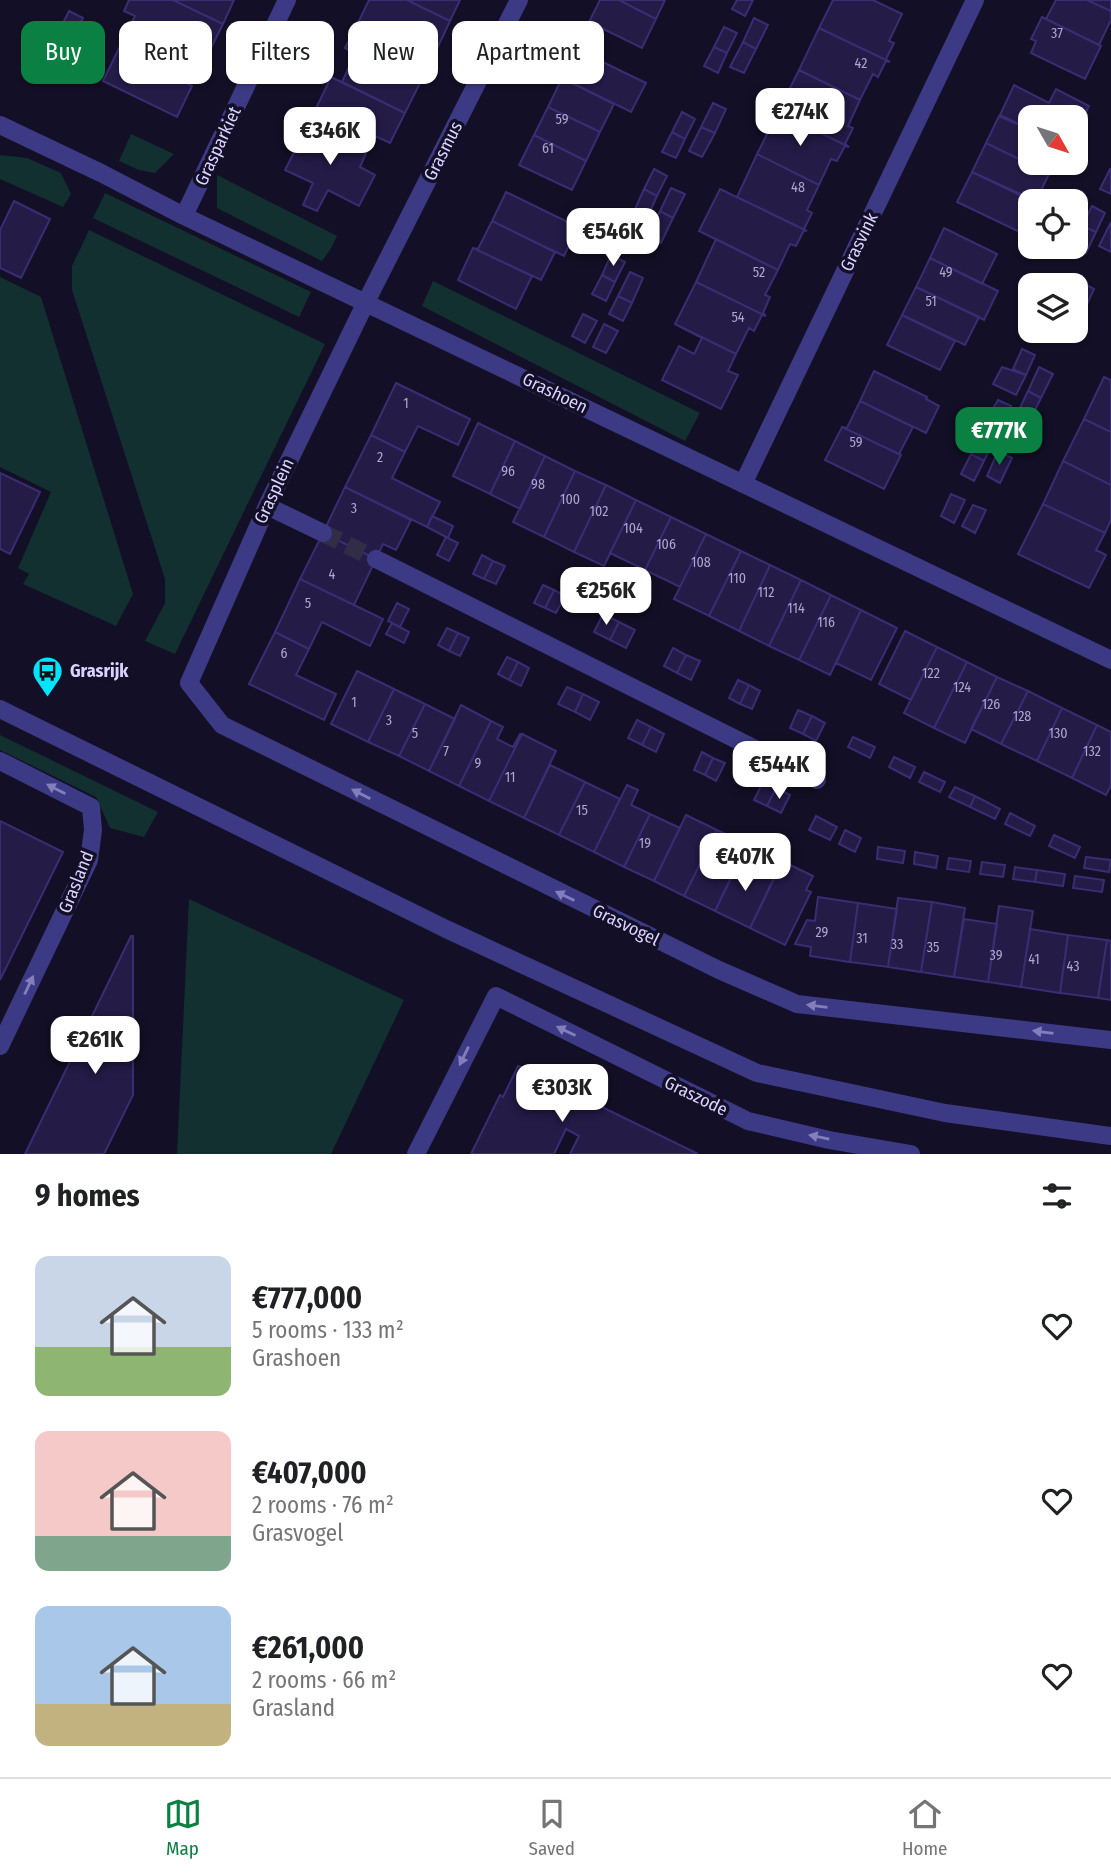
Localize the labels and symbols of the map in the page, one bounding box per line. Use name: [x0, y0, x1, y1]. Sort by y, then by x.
house number: 37: [1051, 25, 1063, 42]
house number: 42: [855, 55, 867, 72]
pin: €274K: [751, 88, 849, 148]
street label: Grasparkiet: [190, 103, 246, 189]
north arrow: [1018, 105, 1088, 175]
pin: €346K: [281, 108, 379, 167]
house number: 59: [555, 111, 569, 128]
street label: Grasmus: [419, 118, 467, 184]
house number: 61: [542, 140, 554, 157]
house number: 48: [791, 179, 805, 196]
pin: €546K: [564, 208, 662, 268]
street label: Grasvink: [835, 209, 883, 275]
house number: 52: [753, 264, 765, 281]
house number: 49: [939, 264, 953, 281]
house number: 51: [925, 293, 937, 310]
house number: 54: [731, 309, 745, 326]
street label: Grashoen: [519, 368, 591, 418]
house number: 1: [403, 395, 409, 412]
pin: €777K: [950, 407, 1048, 467]
house number: 59: [849, 434, 863, 451]
house number: 2: [377, 449, 383, 466]
street label: Grasplein: [249, 455, 299, 527]
house number: 96: [501, 463, 515, 480]
house number: 98: [531, 476, 545, 493]
house number: 100: [560, 491, 580, 508]
house number: 3: [351, 500, 357, 517]
house number: 102: [590, 503, 608, 520]
house number: 104: [623, 520, 643, 537]
house number: 106: [656, 536, 676, 553]
house number: 108: [691, 554, 711, 571]
house number: 4: [329, 566, 336, 583]
pin: €256K: [557, 568, 655, 627]
house number: 110: [728, 570, 746, 587]
house number: 112: [758, 584, 774, 601]
house number: 5: [305, 595, 311, 612]
house number: 114: [787, 600, 805, 617]
house number: 116: [817, 614, 835, 631]
house number: 6: [281, 645, 288, 662]
bus stop icon: Grasrijk: [30, 654, 64, 698]
place label: Grasrijk: [70, 660, 129, 682]
house number: 122: [922, 665, 940, 682]
house number: 124: [953, 679, 971, 696]
house number: 1: [351, 694, 357, 711]
house number: 126: [982, 696, 1000, 713]
house number: 128: [1013, 708, 1031, 725]
house number: 3: [386, 712, 392, 729]
house number: 5: [412, 725, 418, 742]
house number: 130: [1048, 725, 1068, 742]
pin: €544K: [730, 742, 828, 801]
house number: 7: [443, 743, 449, 760]
house number: 132: [1083, 743, 1101, 760]
house number: 9: [475, 755, 482, 772]
house number: 11: [505, 769, 515, 786]
one-way arrow: [46, 783, 66, 794]
one-way arrow: [351, 789, 371, 800]
house number: 15: [576, 802, 588, 819]
pin: €407K: [696, 834, 794, 893]
house number: 19: [639, 835, 651, 852]
street label: Grasland: [54, 848, 98, 916]
one-way arrow: [555, 890, 575, 901]
street label: Grasvogel: [589, 899, 663, 951]
house number: 29: [816, 924, 829, 941]
house number: 31: [856, 930, 868, 947]
house number: 33: [891, 936, 903, 953]
house number: 35: [927, 939, 939, 956]
house number: 39: [990, 947, 1003, 964]
house number: 41: [1028, 951, 1040, 968]
house number: 43: [1067, 958, 1079, 975]
one-way arrow: [24, 975, 35, 995]
one-way arrow: [806, 1000, 828, 1011]
pin: €261K: [46, 1016, 144, 1076]
one-way arrow: [556, 1025, 576, 1036]
one-way arrow: [1032, 1026, 1054, 1037]
one-way arrow: [459, 1046, 470, 1066]
pin: €303K: [513, 1064, 611, 1124]
street label: Graszode: [661, 1071, 731, 1121]
one-way arrow: [808, 1132, 830, 1143]

